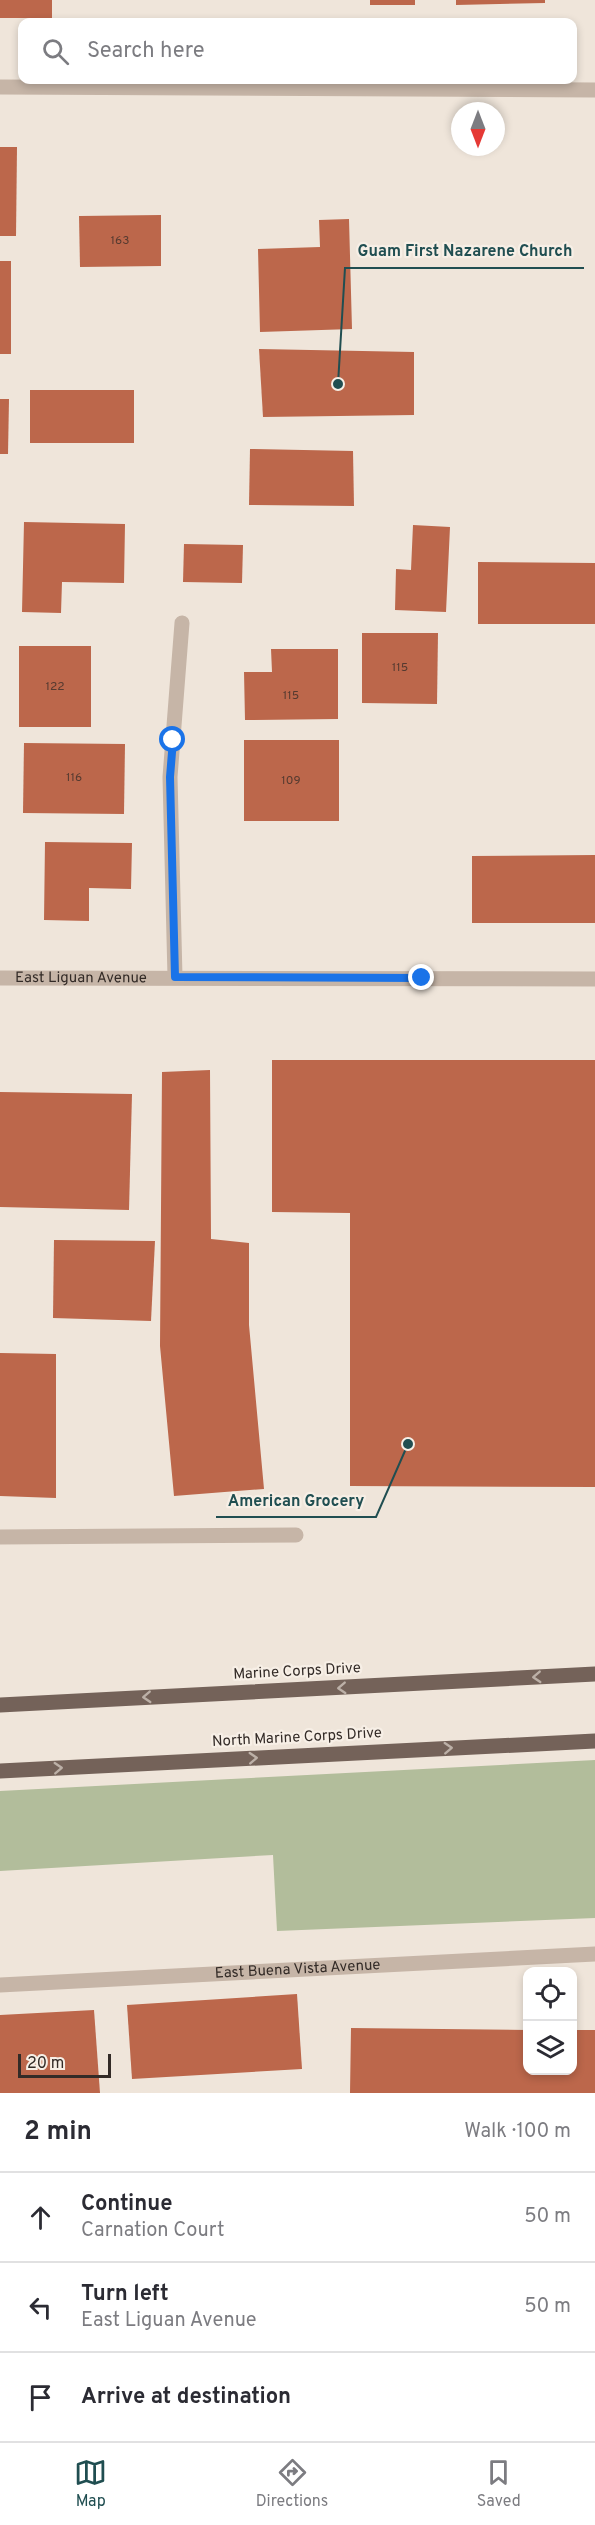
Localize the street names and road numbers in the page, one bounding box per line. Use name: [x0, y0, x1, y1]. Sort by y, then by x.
street label: East Liguan Avenue: [15, 969, 147, 988]
street label: Marine Corps Drive: [233, 1659, 361, 1685]
street label: North Marine Corps Drive: [212, 1724, 382, 1752]
street label: East Buena Vista Avenue: [214, 1956, 381, 1983]

